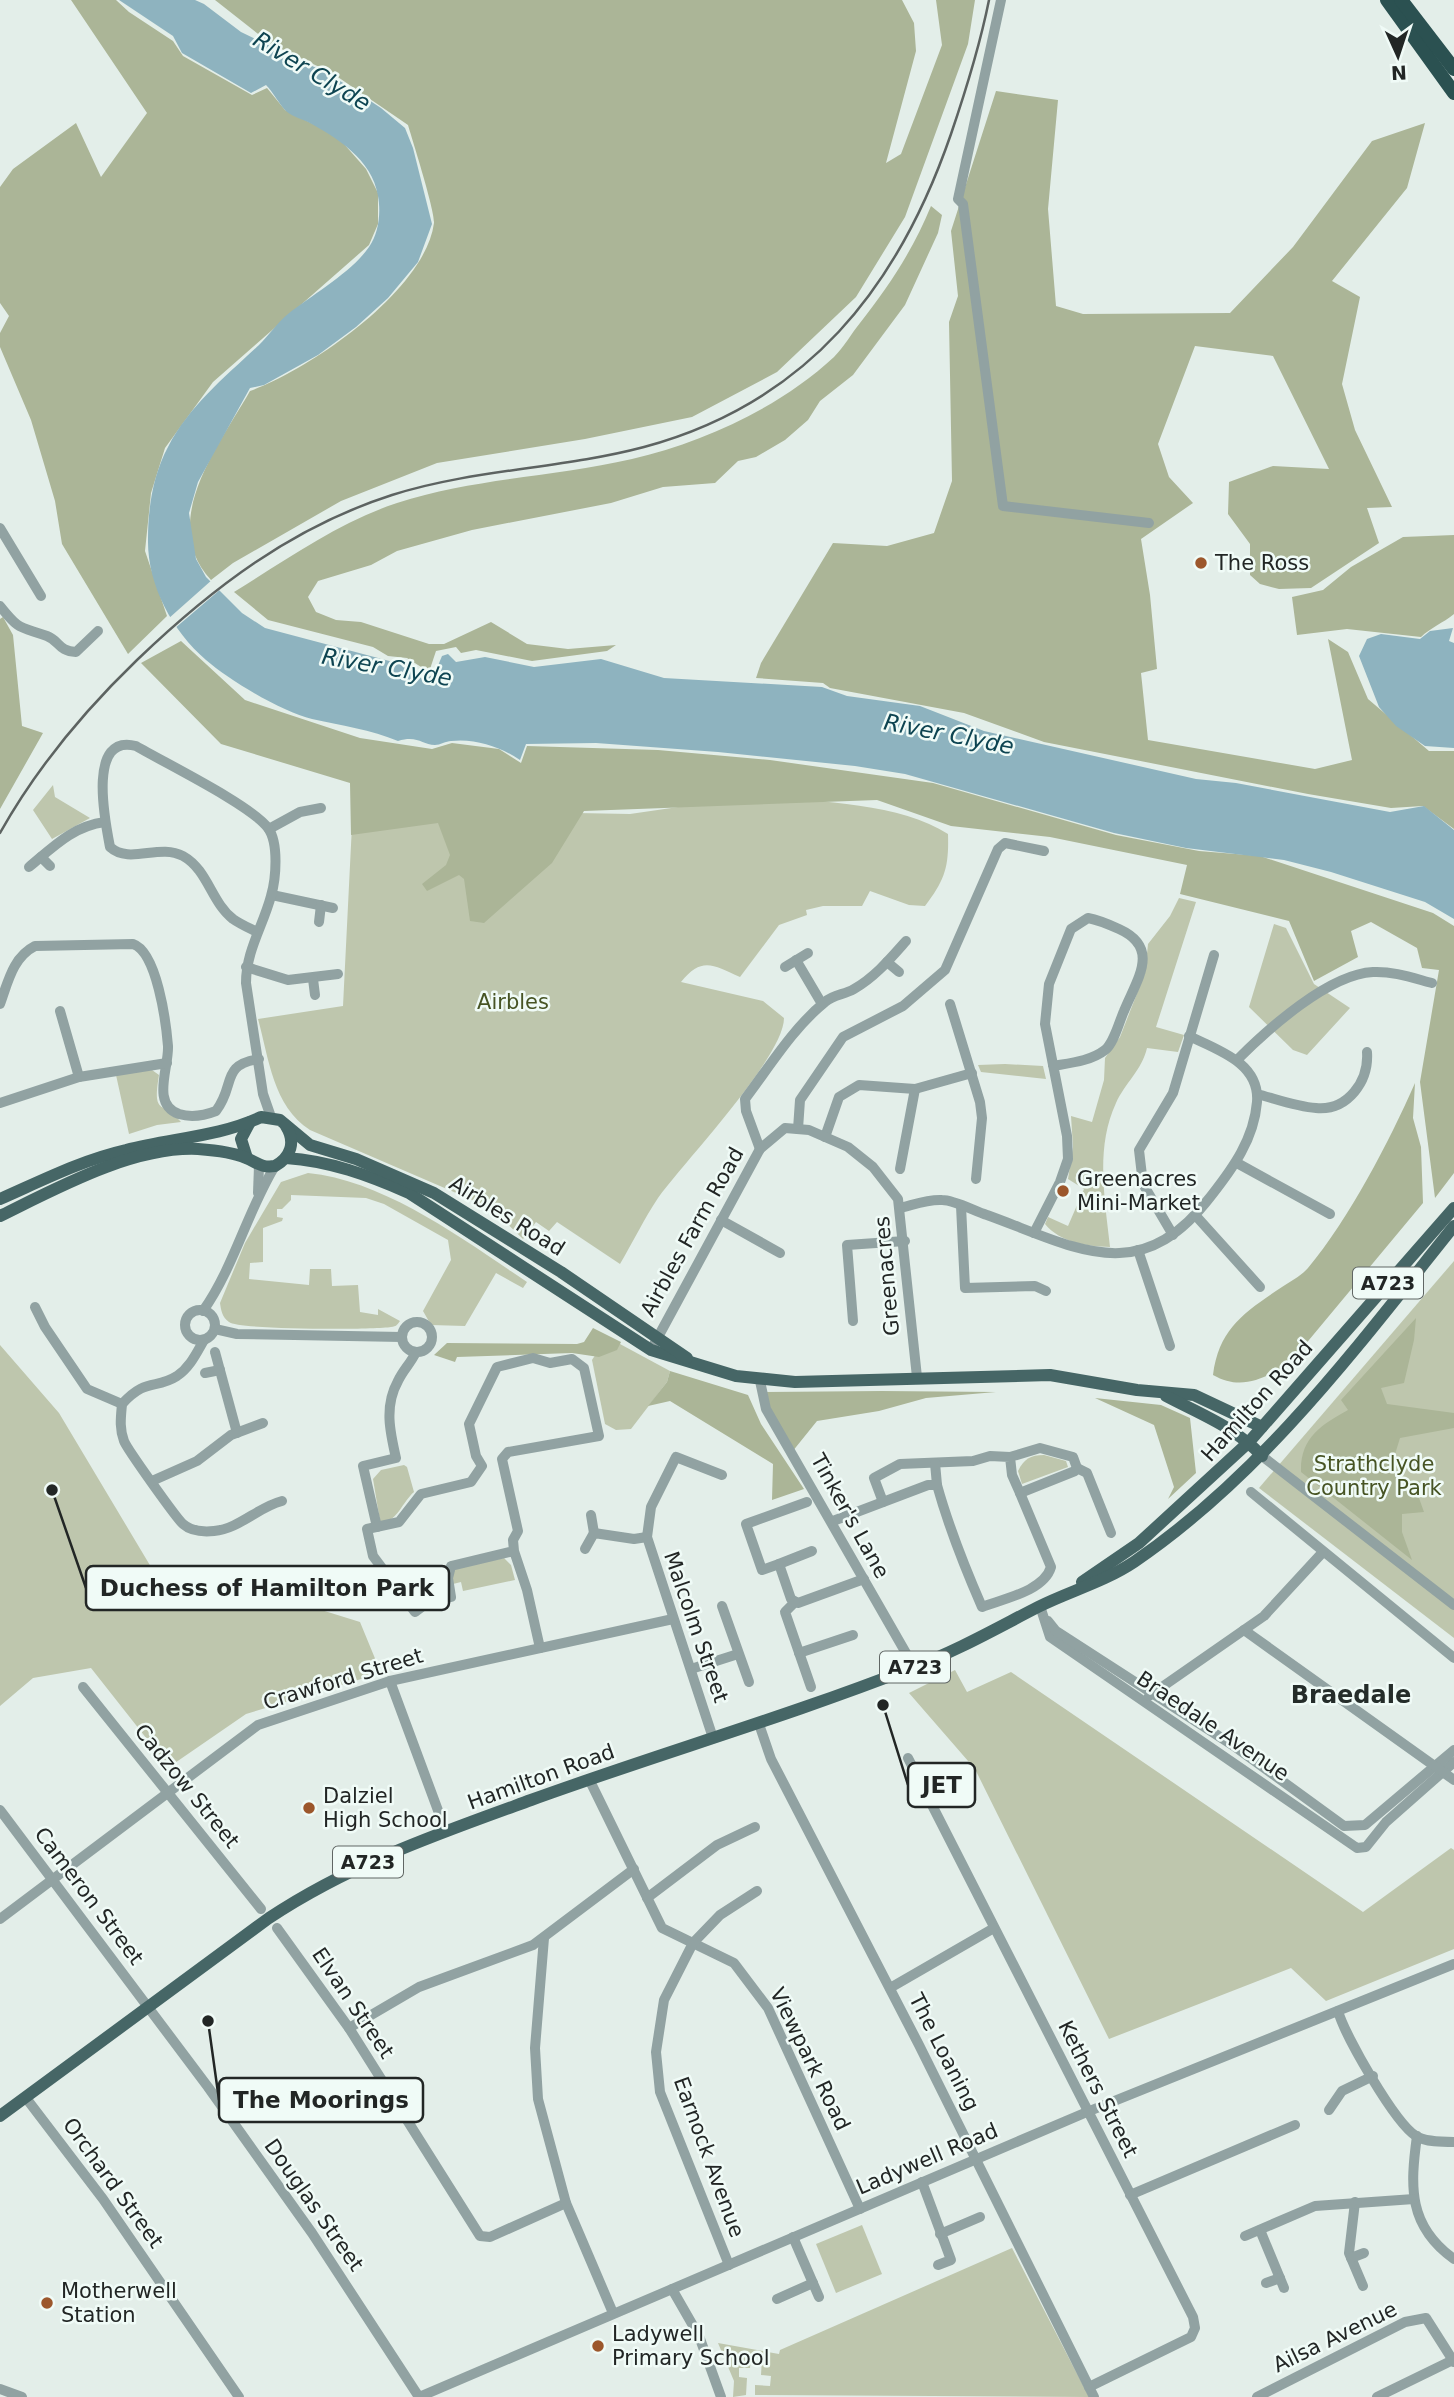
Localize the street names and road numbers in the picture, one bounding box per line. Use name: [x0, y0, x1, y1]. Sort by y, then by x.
street label: Airbles Farm Road: [636, 1143, 748, 1321]
street label: Airbles Road: [445, 1171, 569, 1261]
street label: Greenacres: [870, 1215, 904, 1337]
road number: A723: [1353, 1268, 1423, 1298]
street label: Hamilton Road: [1196, 1336, 1318, 1466]
street label: Tinker's Lane: [805, 1449, 894, 1582]
street label: Malcolm Street: [659, 1548, 733, 1706]
street label: Crawford Street: [260, 1643, 426, 1715]
road number: A723: [880, 1652, 950, 1682]
street label: Braedale Avenue: [1132, 1666, 1294, 1786]
street label: Cadzow Street: [130, 1719, 244, 1853]
street label: Hamilton Road: [464, 1739, 618, 1815]
street label: Cameron Street: [30, 1823, 148, 1969]
road number: A723: [333, 1846, 403, 1878]
street label: Elvan Street: [307, 1943, 399, 2063]
street label: Viewpark Road: [765, 1984, 855, 2134]
street label: The Loaning: [904, 1988, 984, 2115]
street label: Kethers Street: [1053, 2017, 1143, 2161]
street label: Earnock Avenue: [669, 2074, 749, 2240]
street label: Orchard Street: [58, 2113, 168, 2253]
street label: Ladywell Road: [853, 2118, 1001, 2200]
street label: Douglas Street: [259, 2134, 369, 2276]
street label: Ailsa Avenue: [1269, 2297, 1401, 2377]

